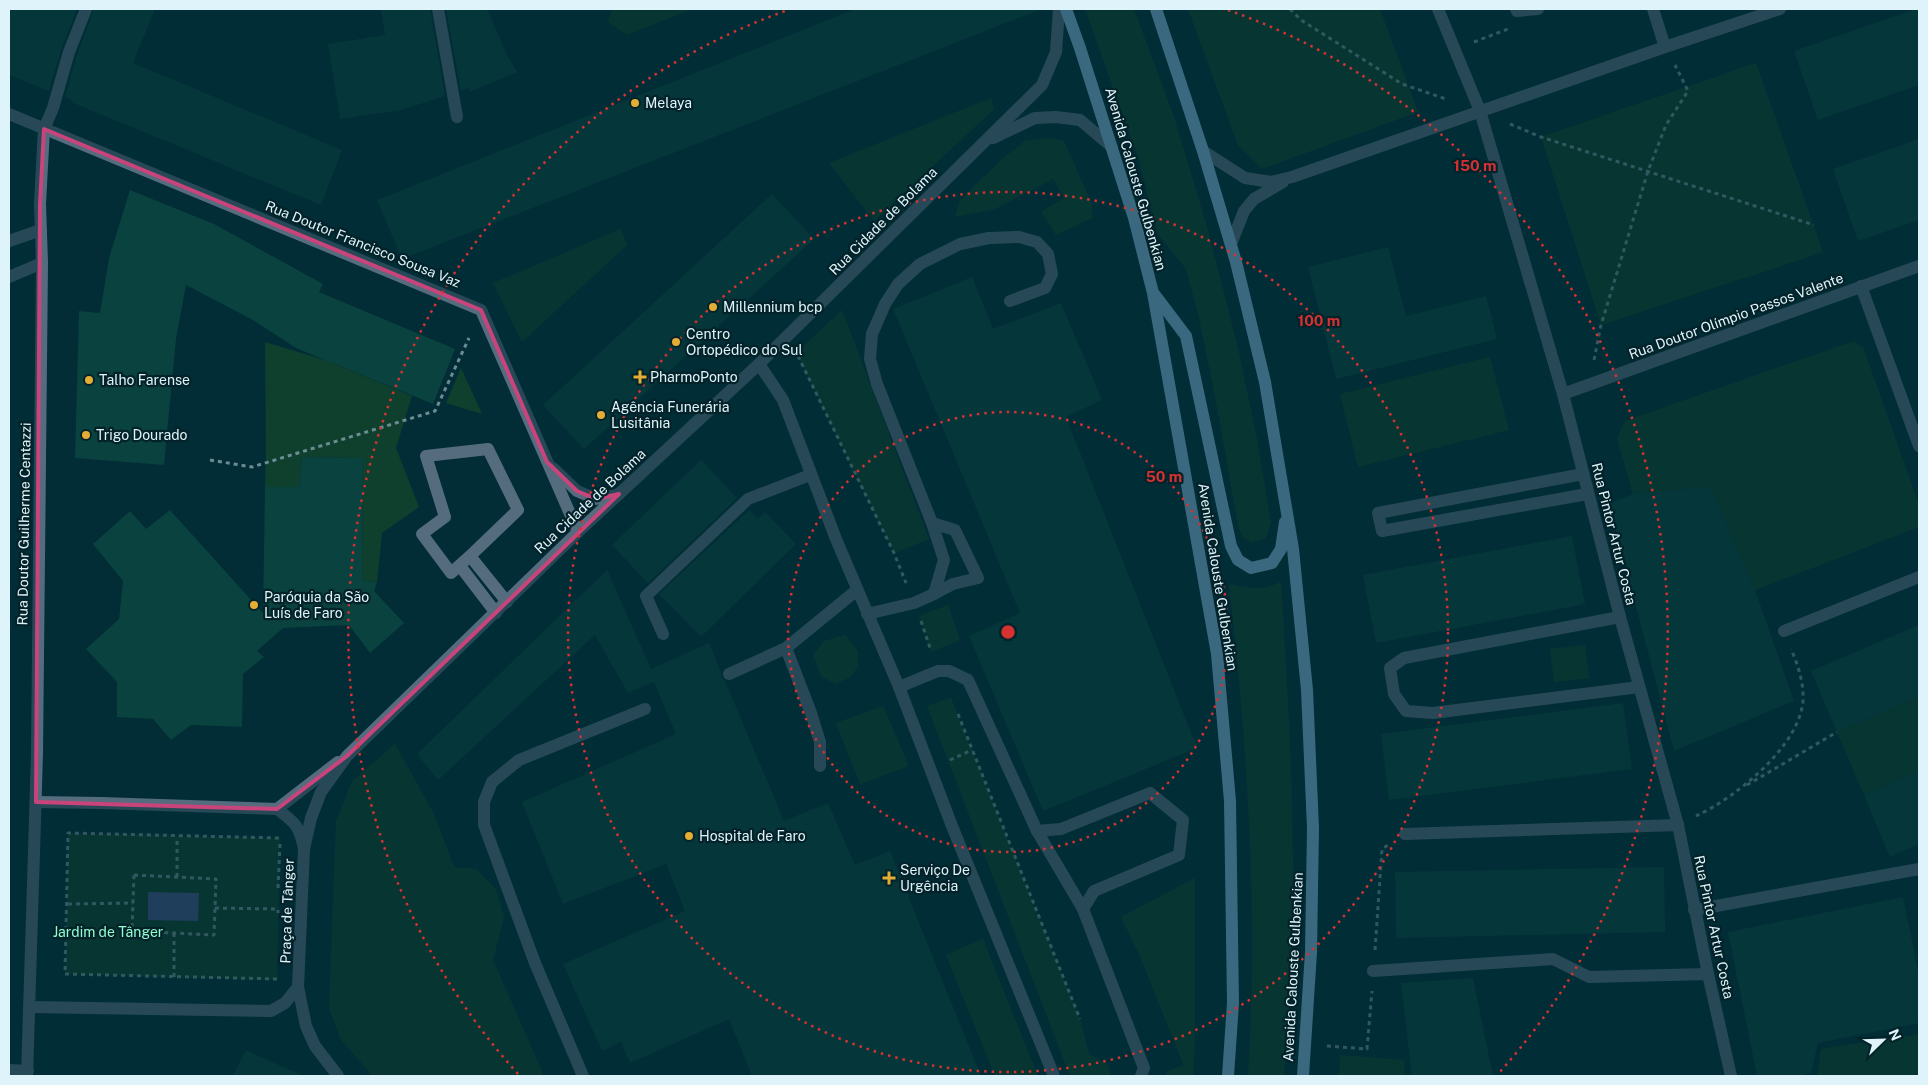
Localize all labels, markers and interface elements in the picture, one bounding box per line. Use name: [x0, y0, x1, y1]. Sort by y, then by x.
street label: Avenida Calouste Gulbenkian: [1102, 86, 1170, 272]
place label: Melaya: [645, 95, 692, 111]
marker: Melaya: [629, 97, 641, 109]
text: 150 m: [1453, 157, 1497, 174]
street label: Rua Cidade de Bolama: [826, 164, 940, 278]
street label: Rua Doutor Francisco Sousa Vaz: [263, 197, 463, 291]
street label: Rua Doutor Olímpio Passos Valente: [1626, 270, 1846, 362]
place label: Millennium bcp: [723, 299, 822, 315]
marker: Millennium bcp: [707, 301, 719, 313]
text: 100 m: [1298, 312, 1340, 329]
place label: Centro Ortopédico do Sul: [686, 326, 803, 358]
marker: Centro Ortopédico do Sul: [670, 336, 682, 348]
place label: PharmoPonto: [650, 369, 738, 385]
marker: PharmoPonto: [634, 371, 646, 383]
place label: Talho Farense: [99, 372, 190, 388]
marker: Talho Farense: [83, 374, 95, 386]
place label: Agência Funerária Lusitânia: [611, 399, 729, 431]
marker: Agência Funerária Lusitânia: [595, 409, 607, 421]
street label: Rua Doutor Guilherme Centazzi: [14, 422, 34, 626]
place label: Trigo Dourado: [96, 427, 188, 443]
marker: Trigo Dourado: [80, 429, 92, 441]
street label: Rua Cidade de Bolama: [531, 445, 649, 557]
street label: Rua Pintor Artur Costa: [1589, 461, 1639, 607]
text: 50 m: [1146, 468, 1182, 485]
street label: Avenida Calouste Gulbenkian: [1195, 482, 1241, 672]
place label: Paróquia da São Luís de Faro: [264, 589, 369, 621]
marker: Paróquia da São Luís de Faro: [248, 599, 260, 611]
centre of rings: [999, 623, 1017, 641]
place label: Hospital de Faro: [699, 828, 806, 844]
marker: Hospital de Faro: [683, 830, 695, 842]
street label: Rua Pintor Artur Costa: [1691, 854, 1737, 1000]
street label: Praça de Tânger: [277, 858, 297, 964]
place label: Serviço De Urgência: [900, 862, 970, 894]
marker: Serviço De Urgência: [882, 871, 896, 885]
street label: Avenida Calouste Gulbenkian: [1280, 872, 1306, 1062]
park label: Jardim de Tânger: [53, 924, 163, 940]
north arrow: [1858, 1015, 1908, 1065]
text: N: [1885, 1027, 1904, 1043]

